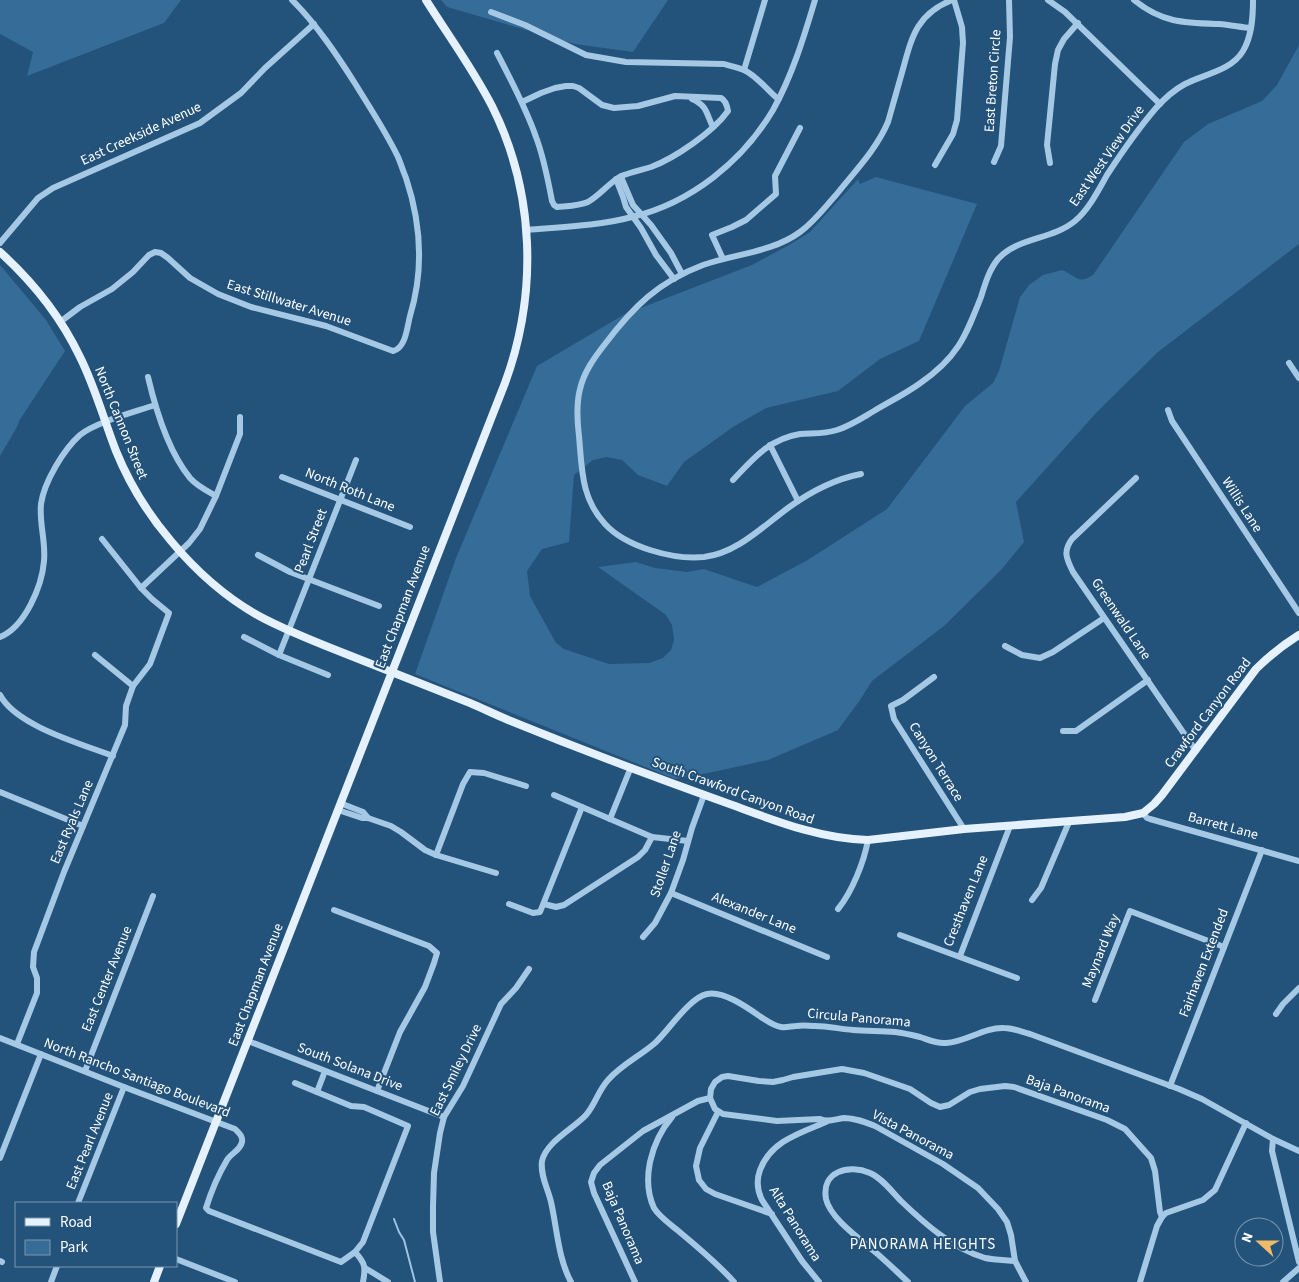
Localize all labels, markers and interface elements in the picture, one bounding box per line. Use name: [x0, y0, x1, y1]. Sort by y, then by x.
street label: East Breton Circle: [979, 29, 1007, 133]
street label: East Creekside Avenue: [77, 97, 205, 171]
street label: East West View Drive: [1065, 101, 1149, 211]
street label: East Stillwater Avenue: [224, 275, 354, 331]
street label: North Cannon Street: [89, 364, 153, 483]
street label: North Roth Lane: [302, 463, 398, 517]
street label: Willis Lane: [1217, 473, 1267, 537]
street label: Pearl Street: [290, 506, 333, 576]
street label: East Chapman Avenue: [370, 543, 436, 671]
street label: Greenwald Lane: [1086, 574, 1156, 664]
street label: Crawford Canyon Road: [1160, 654, 1256, 772]
street label: Canyon Terrace: [904, 718, 968, 806]
street label: South Crawford Canyon Road: [649, 752, 817, 830]
street label: East Ryals Lane: [45, 777, 99, 867]
street label: Barrett Lane: [1186, 807, 1260, 845]
street label: Stoller Lane: [645, 828, 687, 900]
street label: Cresthaven Lane: [939, 852, 993, 950]
street label: Alexander Lane: [709, 887, 799, 939]
street label: Fairhaven Extended: [1174, 906, 1234, 1020]
street label: Maynard Way: [1077, 911, 1125, 991]
street label: East Chapman Avenue: [223, 921, 289, 1049]
street label: East Center Avenue: [77, 923, 137, 1035]
street label: Circula Panorama: [807, 1004, 911, 1032]
street label: East Smiley Drive: [425, 1020, 487, 1119]
street label: North Rancho Santiago Boulevard: [41, 1033, 233, 1123]
street label: South Solana Drive: [294, 1038, 406, 1096]
street label: Baja Panorama: [1023, 1069, 1113, 1119]
street label: East Pearl Avenue: [61, 1089, 119, 1193]
street label: Vista Panorama: [868, 1105, 958, 1165]
street label: Baja Panorama: [597, 1178, 649, 1268]
street label: Alta Panorama: [764, 1183, 826, 1265]
legend: [15, 1202, 178, 1267]
text: Road: [60, 1212, 92, 1233]
north arrow: [1234, 1217, 1284, 1267]
text: N: [1237, 1230, 1259, 1246]
district label: PANORAMA HEIGHTS: [850, 1234, 996, 1255]
text: Park: [60, 1237, 89, 1258]

